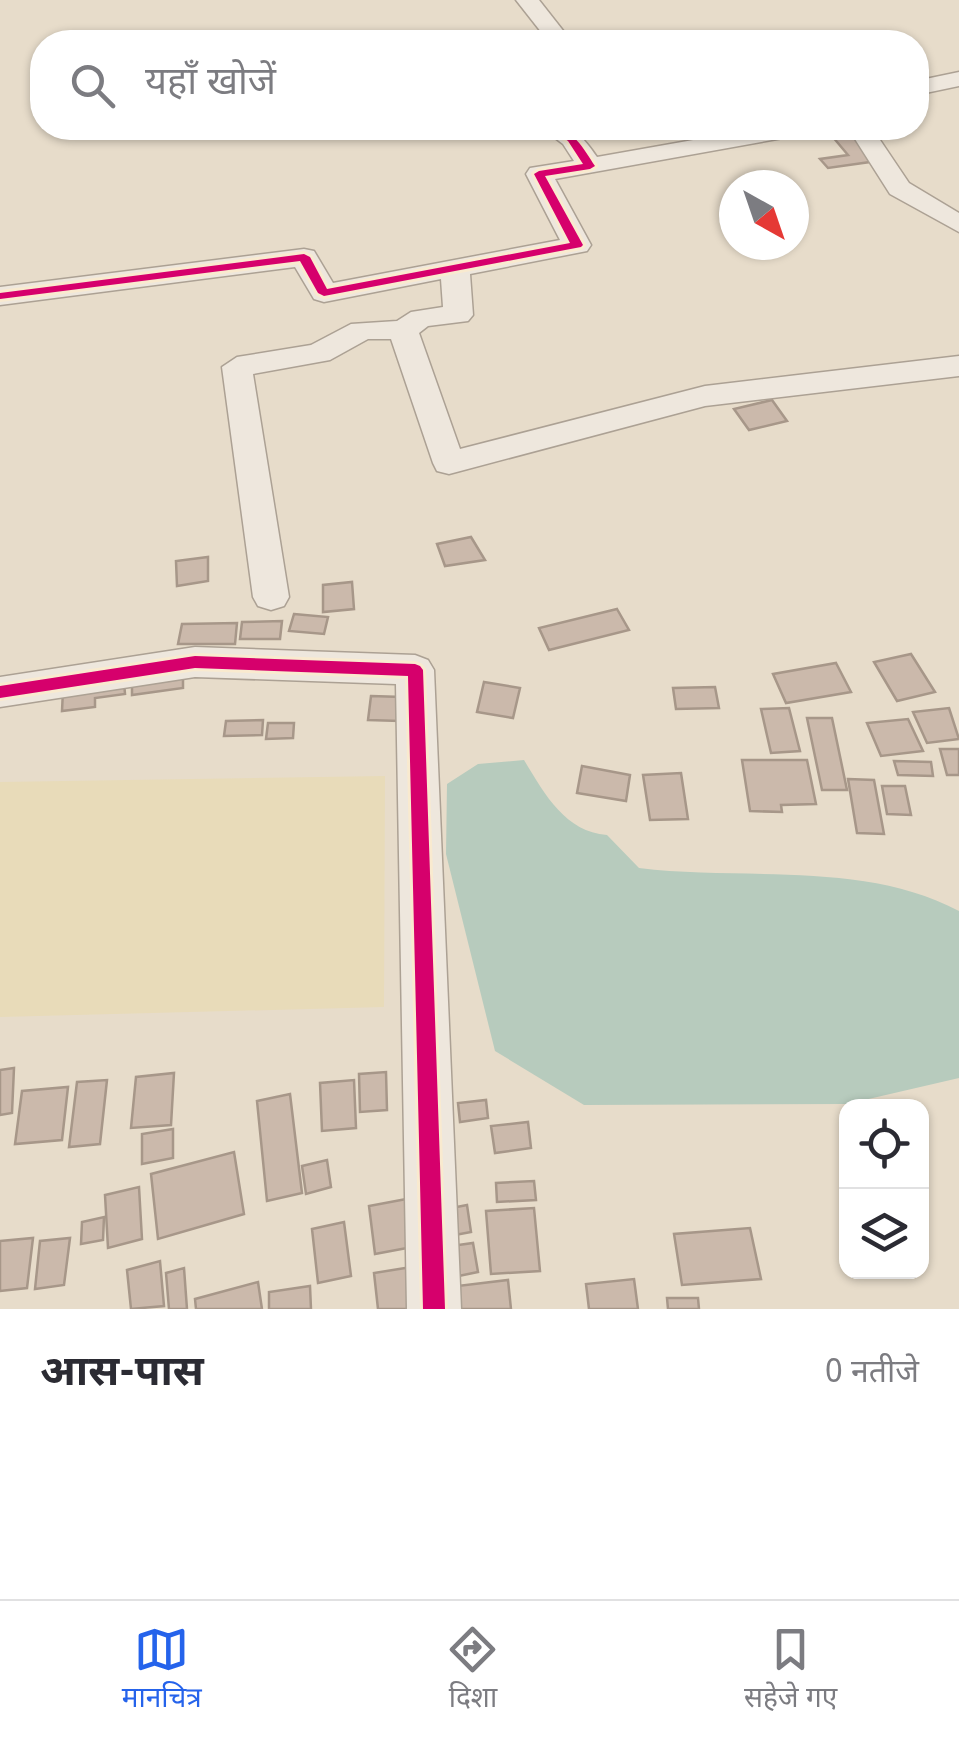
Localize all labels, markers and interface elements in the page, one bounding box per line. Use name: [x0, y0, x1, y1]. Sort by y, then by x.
search box: [30, 30, 929, 140]
icon: search: [65, 58, 120, 113]
text: यहाँ खोजें: [145, 60, 276, 110]
north arrow: [719, 170, 809, 260]
map controls: [839, 1099, 929, 1279]
button: locate: [839, 1099, 929, 1189]
button: layers: [839, 1189, 929, 1279]
text: आस-पास: [40, 1347, 204, 1402]
text: 0 नतीजे: [825, 1353, 919, 1395]
tab: मानचित्र: [122, 1622, 202, 1718]
tab: दिशा: [445, 1622, 500, 1718]
tab: सहेजे गए: [744, 1622, 837, 1718]

